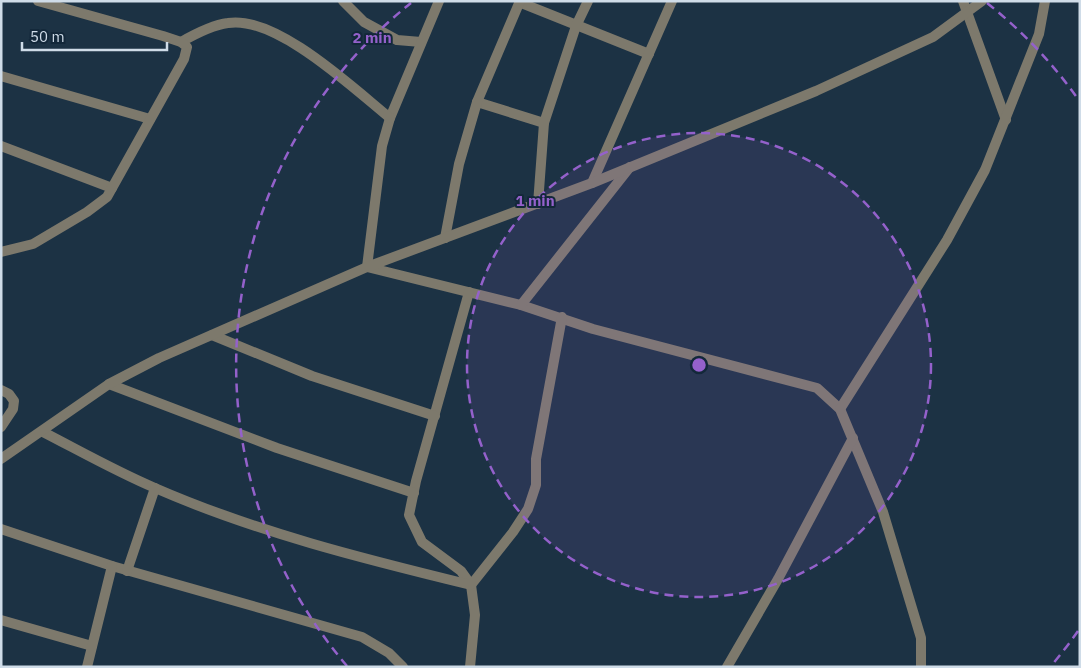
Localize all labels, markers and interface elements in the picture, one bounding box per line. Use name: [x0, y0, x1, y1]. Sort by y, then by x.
scale bar: [22, 20, 168, 52]
text: 50 m: [30, 27, 65, 46]
text: 2 min: [352, 28, 392, 47]
text: 1 min: [515, 191, 555, 210]
centre of rings: [690, 356, 708, 374]

